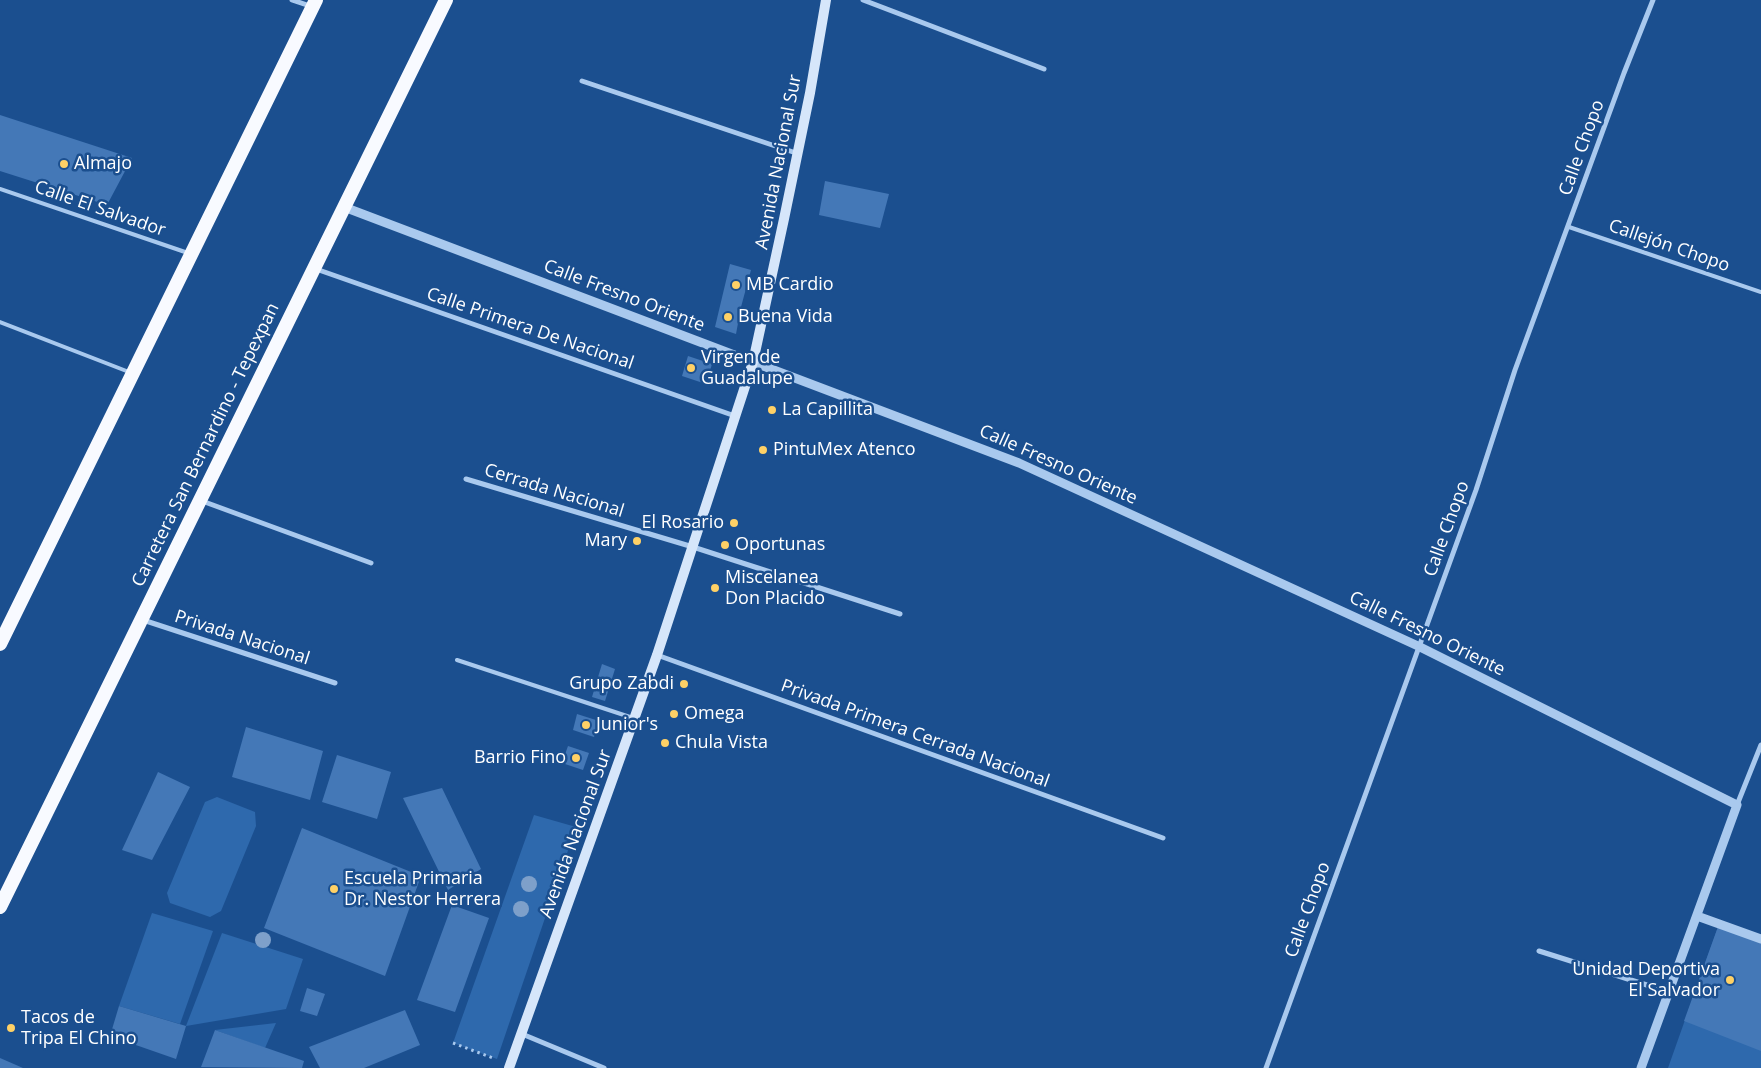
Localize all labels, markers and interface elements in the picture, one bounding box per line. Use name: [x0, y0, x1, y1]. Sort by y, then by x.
street label: Avenida Nacional Sur: [751, 73, 807, 251]
street label: Calle Chopo: [1555, 97, 1609, 199]
place label: Almajo: [74, 153, 132, 175]
marker: Almajo: [58, 158, 70, 170]
street label: Calle El Salvador: [32, 176, 168, 242]
street label: Callejón Chopo: [1606, 215, 1732, 277]
street label: Calle Fresno Oriente: [540, 255, 708, 337]
place label: MB Cardio: [746, 274, 834, 296]
marker: MB Cardio: [730, 279, 742, 291]
street label: Calle Primera De Nacional: [424, 283, 636, 375]
street label: Carretera San Bernardino - Tepexpan: [128, 300, 284, 590]
place label: Buena Vida: [738, 306, 833, 328]
marker: Buena Vida: [722, 311, 734, 323]
place label: Virgen de Guadalupe: [701, 347, 793, 389]
marker: Virgen de Guadalupe: [685, 362, 697, 374]
place label: La Capillita: [782, 399, 873, 421]
marker: La Capillita: [766, 404, 778, 416]
street label: Calle Fresno Oriente: [976, 420, 1140, 510]
place label: PintuMex Atenco: [773, 439, 916, 461]
marker: PintuMex Atenco: [757, 444, 769, 456]
street label: Cerrada Nacional: [482, 459, 626, 523]
street label: Calle Chopo: [1420, 478, 1474, 580]
place label: El Rosario: [642, 512, 724, 534]
marker: El Rosario: [728, 517, 740, 529]
place label: Mary: [584, 530, 627, 552]
place label: Oportunas: [735, 534, 825, 556]
marker: Mary: [631, 535, 643, 547]
marker: Oportunas: [719, 539, 731, 551]
place label: Miscelanea Don Placido: [725, 567, 825, 610]
marker: Miscelanea Don Placido: [709, 582, 721, 594]
street label: Calle Fresno Oriente: [1346, 587, 1508, 681]
street label: Privada Nacional: [172, 606, 312, 670]
place label: Grupo Zabdi: [569, 673, 674, 695]
street label: Privada Primera Cerrada Nacional: [778, 675, 1052, 793]
marker: Grupo Zabdi: [678, 678, 690, 690]
place label: Omega: [684, 703, 745, 725]
marker: Omega: [668, 708, 680, 720]
place label: Junior's: [596, 714, 658, 736]
marker: Junior's: [580, 719, 592, 731]
place label: Chula Vista: [675, 732, 768, 754]
marker: Chula Vista: [659, 737, 671, 749]
place label: Barrio Fino: [474, 747, 566, 769]
street label: Avenida Nacional Sur: [535, 747, 617, 921]
marker: Barrio Fino: [570, 752, 582, 764]
street label: Calle Chopo: [1281, 859, 1335, 961]
place label: Escuela Primaria Dr. Nestor Herrera: [344, 868, 501, 911]
marker: Escuela Primaria Dr. Nestor Herrera: [328, 883, 340, 895]
place label: Unidad Deportiva El Salvador: [1572, 959, 1720, 1002]
marker: Unidad Deportiva El Salvador: [1724, 974, 1736, 986]
place label: Tacos de Tripa El Chino: [21, 1007, 137, 1050]
marker: Tacos de Tripa El Chino: [5, 1022, 17, 1034]

